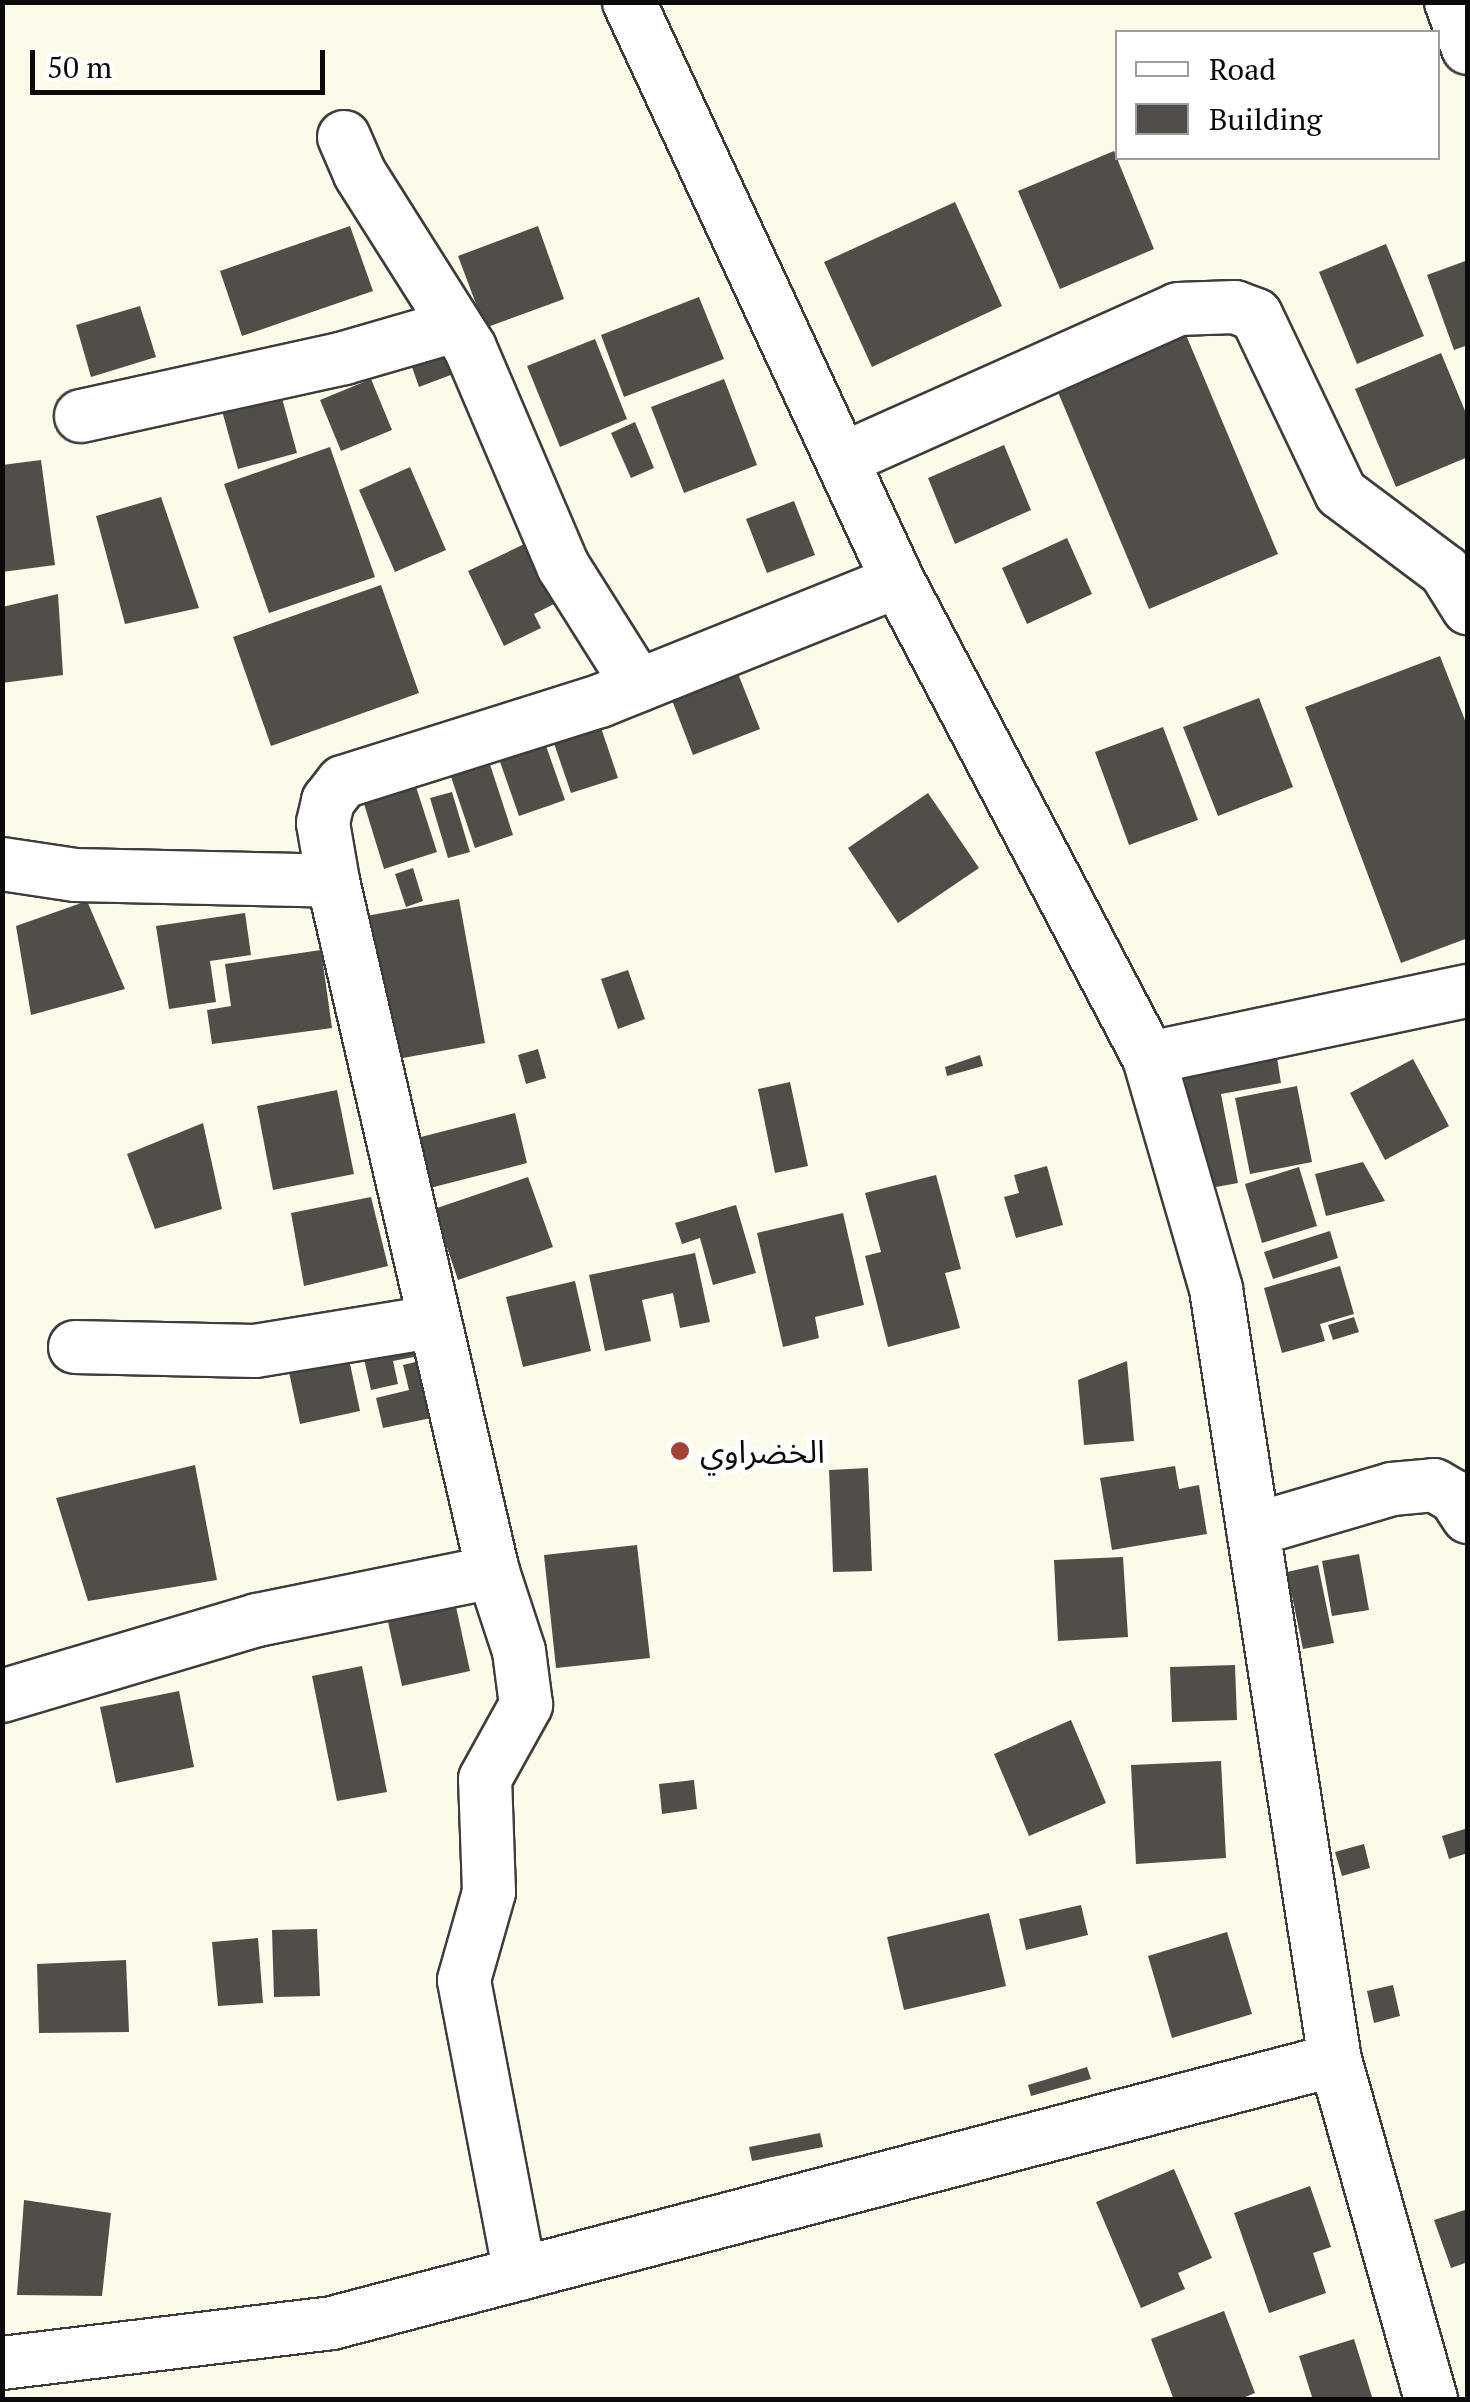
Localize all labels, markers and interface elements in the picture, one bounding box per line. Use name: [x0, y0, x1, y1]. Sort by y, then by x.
scale bar: [35, 30, 330, 92]
legend: [1115, 30, 1440, 160]
text: 50 m: [47, 47, 112, 87]
text: Road: [1209, 49, 1276, 89]
text: Building: [1209, 99, 1322, 139]
place label: الخضراوي: [700, 1432, 825, 1470]
marker: الخضراوي: [669, 1440, 691, 1462]

